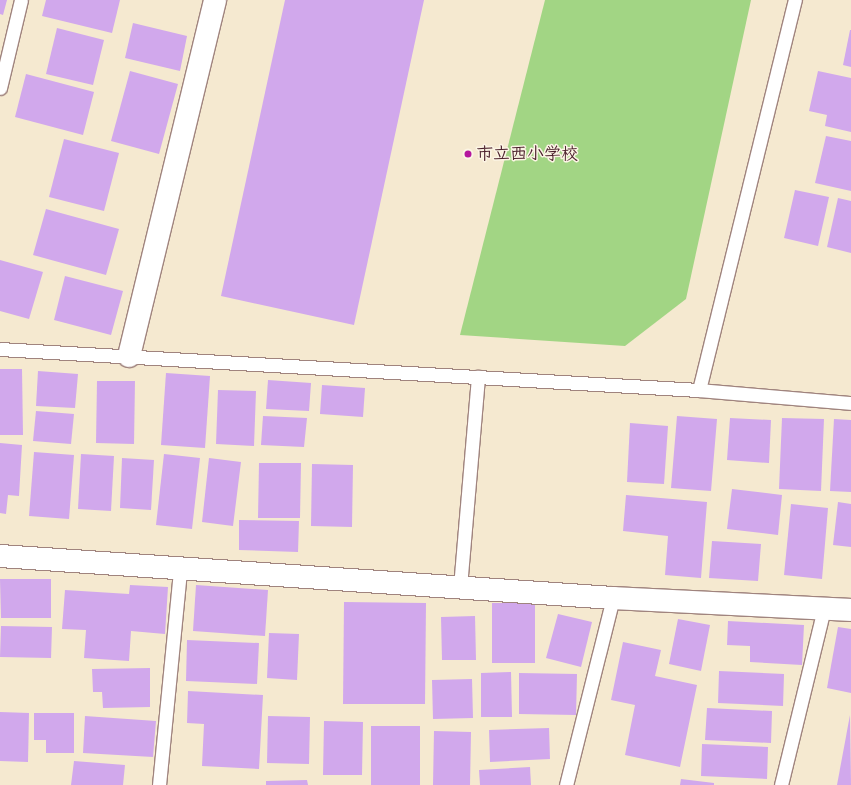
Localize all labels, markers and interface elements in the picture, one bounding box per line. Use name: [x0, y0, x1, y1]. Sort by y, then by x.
place label: 市立西小学校: [476, 144, 578, 164]
marker: 市立西小学校: [463, 149, 473, 159]

